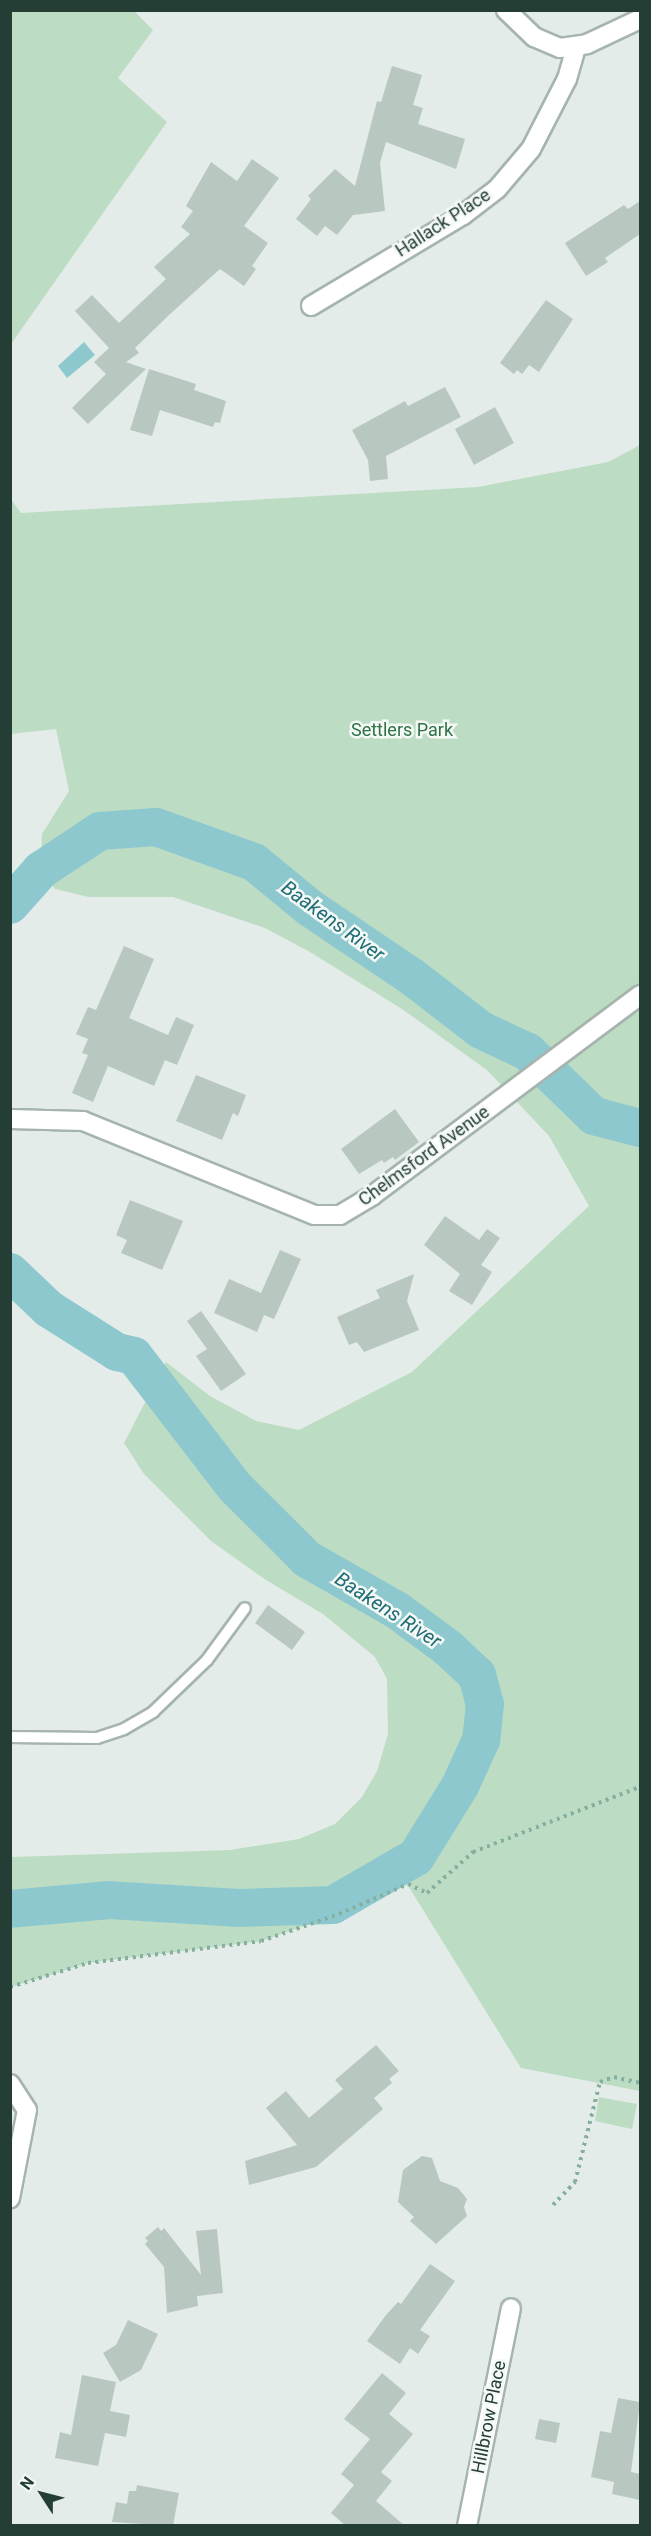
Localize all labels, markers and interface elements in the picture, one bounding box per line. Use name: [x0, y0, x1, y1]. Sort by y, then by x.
street label: Hallack Place: [392, 184, 494, 262]
park label: Settlers Park: [351, 719, 453, 741]
water label: Baakens River: [277, 876, 389, 966]
street label: Chelmsford Avenue: [354, 1101, 494, 1211]
water label: Baakens River: [330, 1567, 446, 1653]
street label: Hillbrow Place: [467, 2359, 511, 2475]
north arrow: [12, 2464, 72, 2524]
text: N: [16, 2473, 38, 2493]

